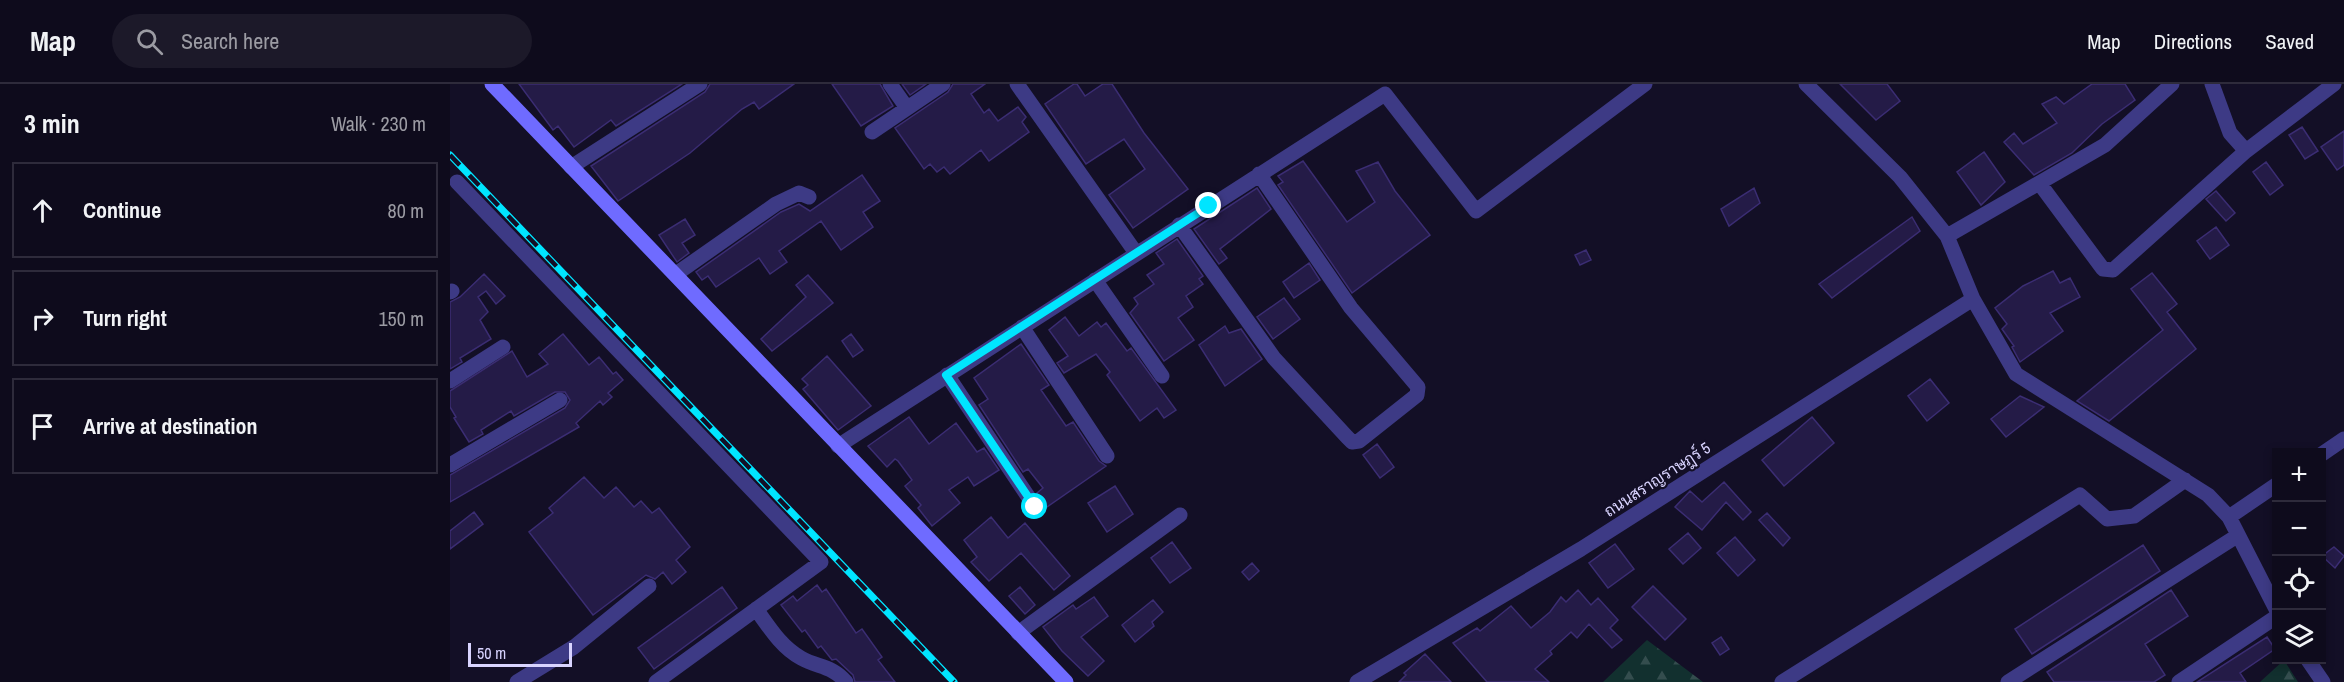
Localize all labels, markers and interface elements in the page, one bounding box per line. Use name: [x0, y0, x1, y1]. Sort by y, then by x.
search box: [112, 14, 532, 68]
text: Map: [30, 22, 76, 60]
icon: search: [133, 25, 166, 58]
text: Search here: [181, 26, 279, 56]
text: Map: [2087, 27, 2121, 56]
text: Directions: [2154, 27, 2232, 56]
text: Saved: [2265, 27, 2314, 56]
text: 3 min: [24, 106, 80, 141]
text: Walk · 230 m: [331, 110, 426, 137]
route end: [1195, 192, 1221, 218]
icon: ahead: [26, 194, 59, 227]
text: Continue: [83, 195, 161, 225]
text: 80 m: [388, 197, 424, 224]
icon: right: [26, 302, 59, 335]
text: Turn right: [83, 303, 167, 333]
text: 150 m: [378, 305, 424, 332]
icon: arrive: [26, 410, 59, 443]
text: Arrive at destination: [83, 411, 257, 441]
street label: ถนนสราญราษฎร์ 5: [1599, 436, 1714, 522]
map controls: [2272, 448, 2326, 664]
button: +: [2272, 448, 2326, 502]
route start: [1021, 493, 1047, 519]
button: −: [2272, 502, 2326, 556]
button: locate: [2272, 556, 2326, 610]
button: layers: [2272, 610, 2326, 664]
scale bar: [468, 640, 572, 668]
text: 50 m: [477, 642, 506, 664]

